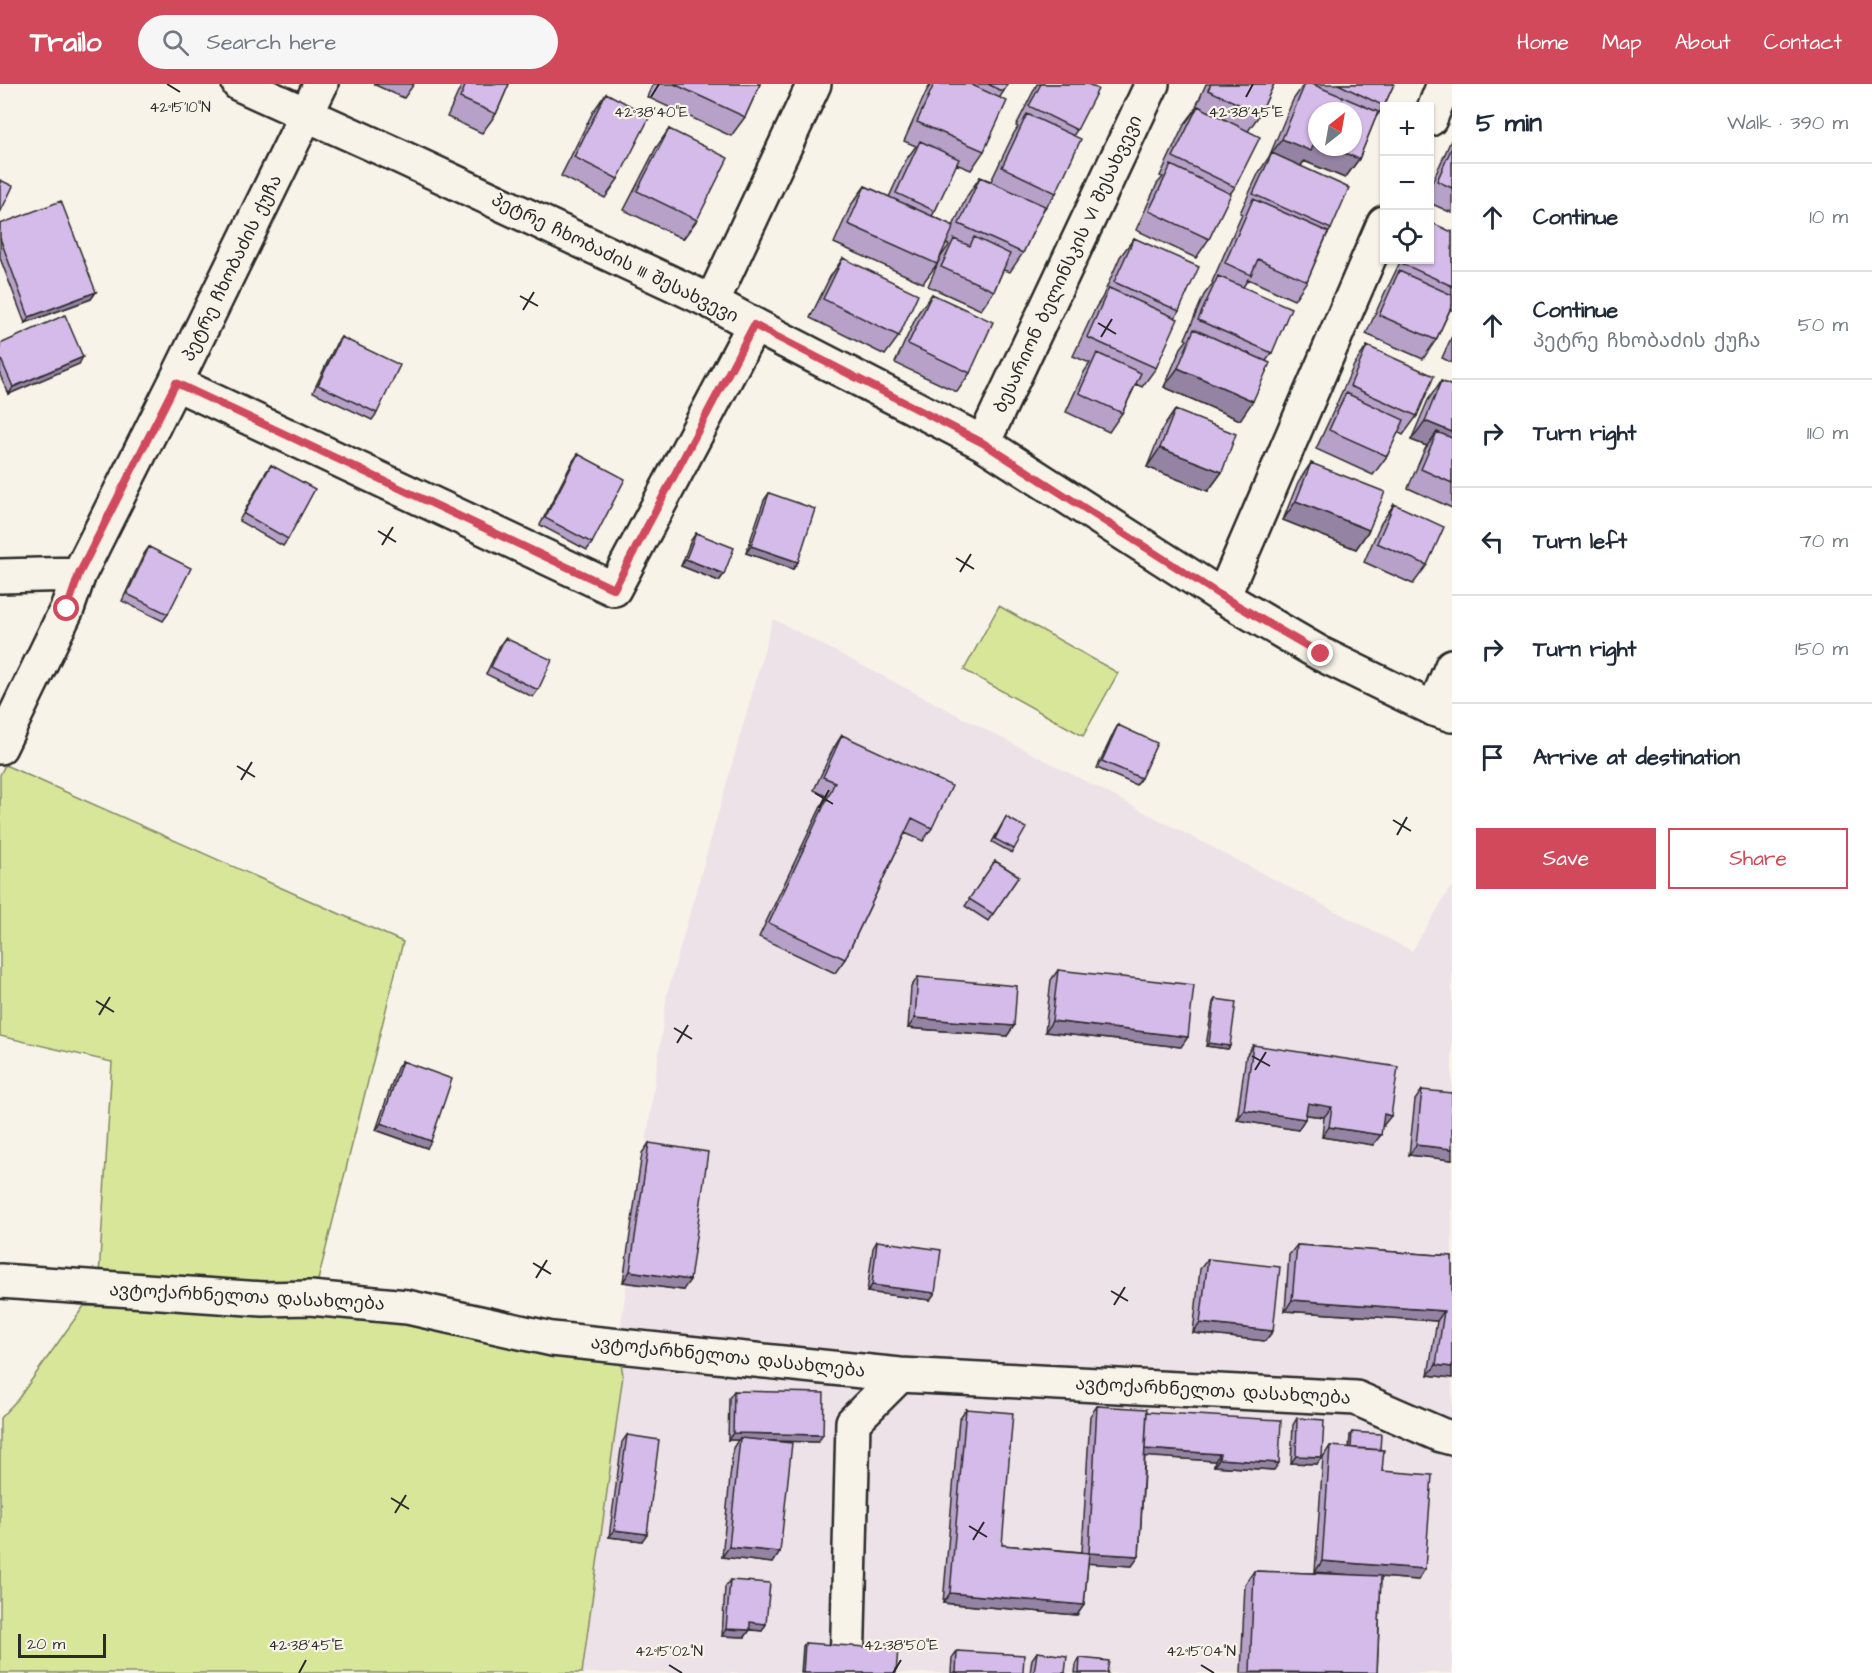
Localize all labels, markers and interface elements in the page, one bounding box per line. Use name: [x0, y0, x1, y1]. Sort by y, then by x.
search box: [138, 15, 558, 69]
text: Trailo: [30, 23, 102, 62]
icon: search: [159, 26, 192, 59]
text: Search here: [207, 27, 336, 58]
text: Home: [1517, 28, 1569, 57]
text: Map: [1602, 28, 1642, 57]
text: About: [1675, 28, 1731, 57]
text: Contact: [1764, 28, 1842, 57]
text: 42°15'10"N: [149, 97, 211, 118]
text: 42°38'40"E: [614, 102, 688, 123]
text: 42°38'45"E: [1208, 102, 1284, 123]
north arrow: [1308, 102, 1362, 156]
map controls: [1380, 102, 1434, 264]
button: +: [1380, 102, 1434, 156]
text: 5 min: [1476, 105, 1542, 141]
text: Walk · 390 m: [1727, 109, 1848, 137]
street label: ბესარიონ ბელინსკის VI შესახვევი: [988, 111, 1148, 417]
button: −: [1380, 156, 1434, 210]
street label: პეტრე ჩხობაძის ქუჩა: [176, 171, 288, 365]
street label: პეტრე ჩხობაძის III შესახვევი: [487, 187, 743, 329]
icon: ahead: [1476, 201, 1509, 234]
text: Continue: [1533, 202, 1618, 233]
text: 10 m: [1809, 203, 1848, 231]
button: locate: [1380, 210, 1434, 264]
text: Continue: [1533, 295, 1618, 326]
icon: ahead: [1476, 309, 1509, 342]
text: 50 m: [1798, 311, 1848, 339]
text: პეტრე ჩხობაძის ქუჩა: [1533, 327, 1760, 355]
icon: right: [1476, 417, 1509, 450]
text: Turn right: [1533, 418, 1636, 449]
text: 110 m: [1807, 419, 1848, 447]
icon: left: [1476, 525, 1509, 558]
text: Turn left: [1533, 526, 1627, 557]
text: 70 m: [1800, 527, 1848, 555]
route start: [53, 595, 79, 621]
icon: right: [1476, 633, 1509, 666]
text: Turn right: [1533, 634, 1636, 665]
text: 150 m: [1795, 635, 1848, 663]
route end: [1307, 640, 1333, 666]
icon: arrive: [1476, 741, 1509, 774]
text: Arrive at destination: [1533, 742, 1740, 773]
button: Save: [1476, 828, 1656, 889]
button: Share: [1668, 828, 1848, 889]
street label: ავტოქარხნელთა დასახლება: [109, 1277, 385, 1317]
street label: ავტოქარხნელთა დასახლება: [589, 1330, 867, 1384]
street label: ავტოქარხნელთა დასახლება: [1075, 1371, 1351, 1411]
scale bar: [18, 1631, 106, 1658]
text: 20 m: [27, 1633, 65, 1655]
text: 42°38'45"E: [268, 1635, 344, 1656]
text: 42°38'50"E: [864, 1635, 938, 1656]
text: 42°15'02"N: [635, 1641, 703, 1662]
text: 42°15'04"N: [1166, 1641, 1236, 1662]

